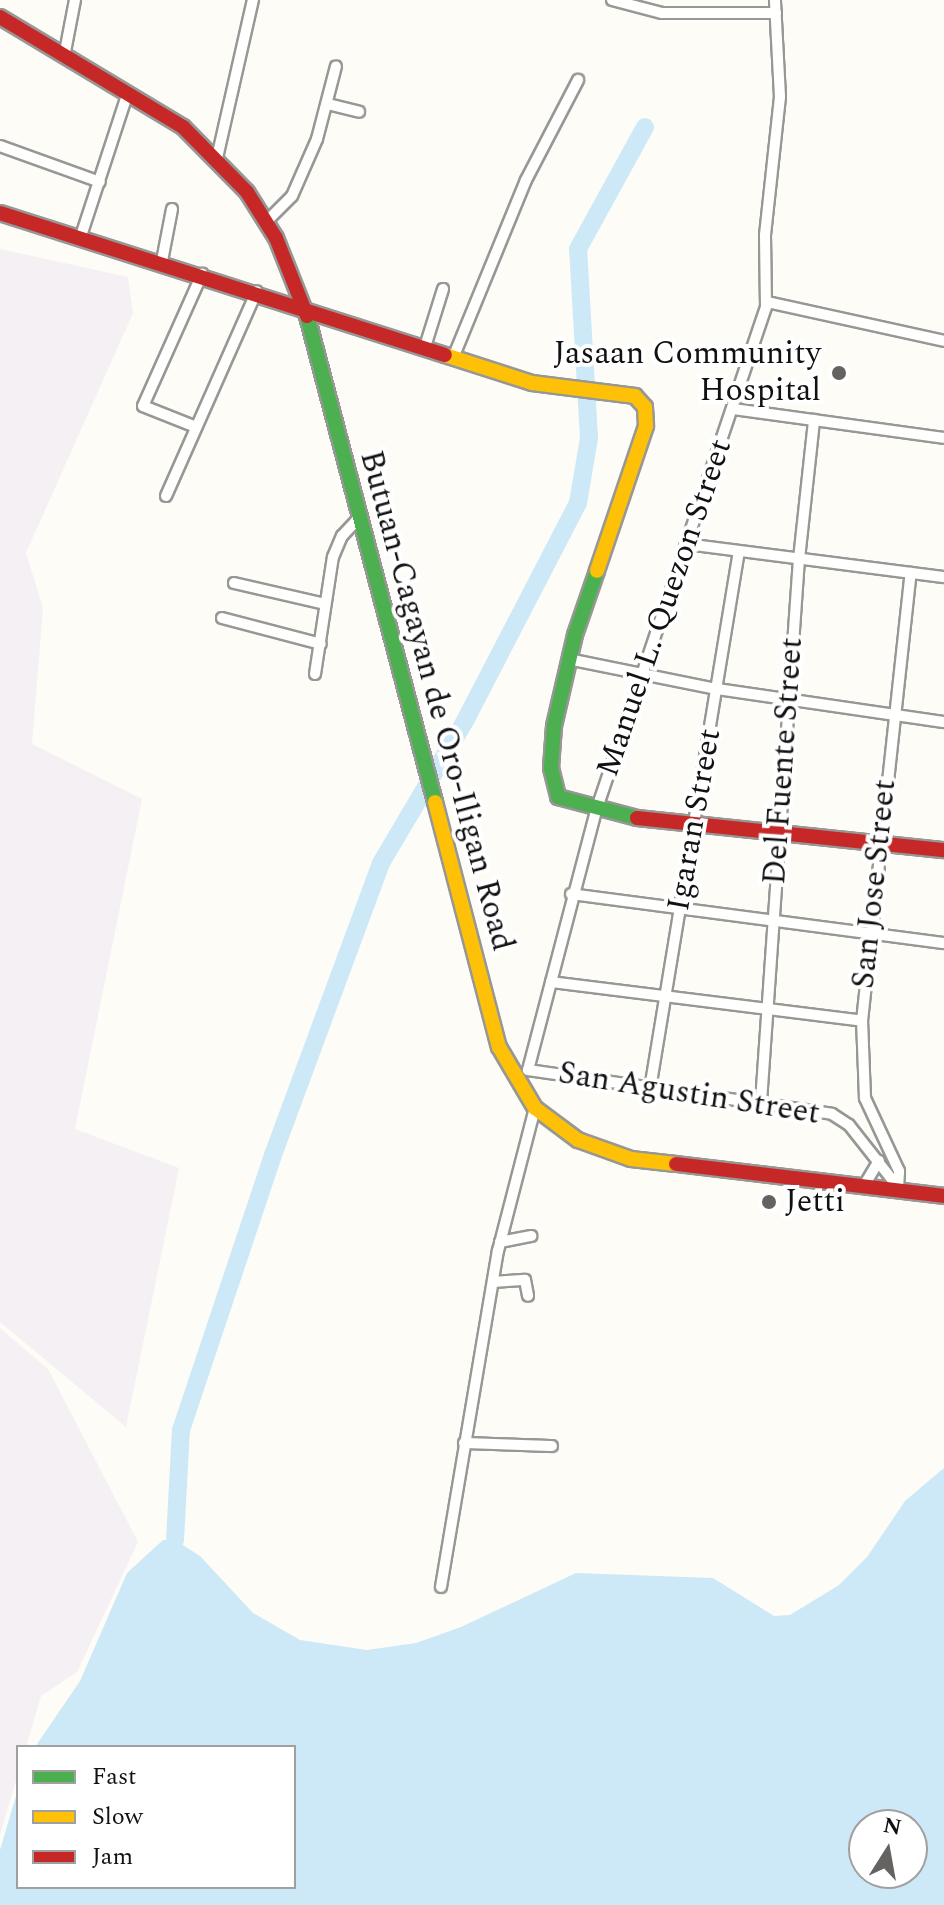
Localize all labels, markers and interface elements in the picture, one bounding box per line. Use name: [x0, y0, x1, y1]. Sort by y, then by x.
place label: Jasaan Community Hospital: [553, 336, 821, 411]
marker: Jasaan Community Hospital: [828, 362, 850, 384]
street label: Manuel L. Quezon Street: [589, 434, 741, 782]
street label: Butuan-Cagayan de Oro-Iligan Road: [351, 447, 521, 955]
street label: Del Fuente Street: [756, 636, 812, 886]
street label: Igaran Street: [660, 726, 730, 914]
street label: San Jose Street: [845, 777, 905, 991]
street label: San Agustin Street: [556, 1054, 822, 1134]
place label: Jetti: [785, 1183, 845, 1221]
marker: Jetti: [760, 1193, 778, 1211]
legend: [16, 1745, 296, 1889]
text: Fast: [92, 1759, 137, 1795]
text: Slow: [92, 1799, 143, 1835]
north arrow: [848, 1809, 928, 1889]
text: N: [880, 1809, 904, 1845]
text: Jam: [92, 1839, 133, 1875]

